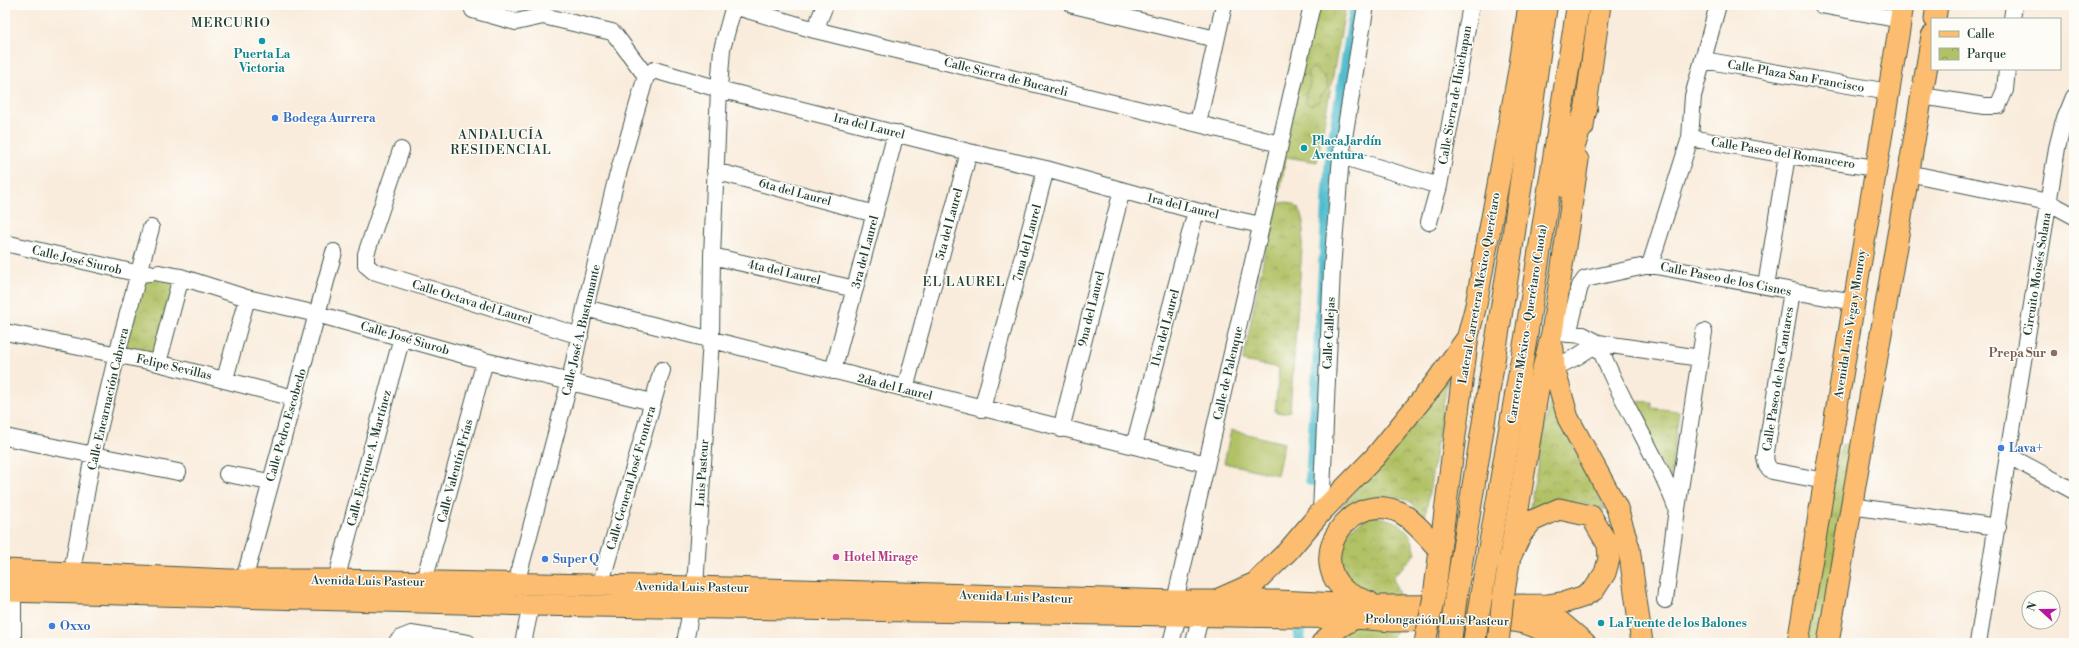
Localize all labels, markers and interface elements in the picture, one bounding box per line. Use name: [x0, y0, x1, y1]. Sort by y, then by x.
district label: MERCURIO: [191, 15, 271, 31]
legend: [1931, 18, 2061, 70]
street label: Calle Sierra de Huichapan: [1436, 24, 1475, 166]
text: Calle: [1967, 27, 1994, 42]
marker: Puerta La Victoria: [257, 36, 267, 46]
place label: Puerta La Victoria: [234, 47, 291, 76]
text: Parque: [1967, 47, 2006, 62]
street label: Calle Sierra de Bucareli: [942, 55, 1070, 100]
street label: Calle Plaza San Francisco: [1726, 57, 1866, 96]
street label: 1ra del Laurel: [831, 110, 907, 143]
place label: Bodega Aurrera: [283, 111, 376, 126]
marker: Bodega Aurrera: [270, 113, 280, 123]
district label: ANDALUCÍA RESIDENCIAL: [450, 126, 552, 158]
place label: Placa Jardín Aventura: [1311, 134, 1382, 163]
street label: Calle Paseo del Romancero: [1710, 135, 1856, 172]
marker: Placa Jardín Aventura: [1299, 143, 1309, 153]
street label: 6ta del Laurel: [757, 176, 833, 210]
street label: 5ta del Laurel: [933, 186, 966, 262]
street label: 1ra del Laurel: [1145, 190, 1221, 223]
street label: Lateral Carretera México Querétaro: [1455, 191, 1504, 385]
street label: 7ma del Laurel: [1010, 202, 1045, 283]
street label: Circuito Moisés Solana: [2020, 211, 2055, 337]
street label: 3ra del Laurel: [849, 214, 883, 290]
street label: Carretera México - Querétaro (Cuota): [1504, 223, 1551, 425]
street label: Calle José Siurob: [30, 243, 124, 278]
street label: Avenida Luis Vega y Monroy: [1831, 248, 1870, 401]
street label: 4ta del Laurel: [746, 257, 822, 288]
street label: Calle Paseo de los Cisnes: [1659, 259, 1793, 300]
street label: Calle José A. Bustamante: [559, 263, 604, 397]
street label: 9na del Laurel: [1075, 269, 1108, 349]
district label: EL LAUREL: [923, 274, 1005, 290]
street label: Calle Octava del Laurel: [410, 277, 534, 328]
street label: 11va del Laurel: [1148, 287, 1183, 369]
street label: Calle Callejas: [1320, 296, 1339, 370]
street label: Calle Paseo de los Cantares: [1760, 306, 1797, 452]
street label: Calle José Siurob: [359, 319, 451, 358]
street label: Calle Encarnación Cabrera: [85, 325, 132, 472]
street label: Calle de Palenque: [1210, 325, 1247, 422]
place label: Prepa Sur: [1989, 346, 2046, 361]
marker: Prepa Sur: [2049, 348, 2059, 358]
street label: Felipe Sevillas: [134, 351, 213, 383]
street label: Calle Pedro Escobedo: [263, 366, 310, 484]
street label: 2da del Laurel: [856, 371, 934, 404]
street label: Calle Enrique A. Martínez: [344, 388, 395, 528]
street label: Calle General José Frontera: [604, 404, 659, 552]
street label: Calle Valentín Frías: [434, 418, 477, 525]
street label: Luis Pasteur: [693, 439, 712, 507]
place label: Lava+: [2009, 441, 2043, 456]
marker: Lava+: [1996, 443, 2006, 453]
place label: Hotel Mirage: [844, 550, 919, 565]
place label: Super Q: [553, 552, 599, 567]
marker: Hotel Mirage: [831, 552, 841, 562]
marker: Super Q: [540, 554, 550, 564]
street label: Avenida Luis Pasteur: [310, 573, 425, 590]
street label: Avenida Luis Pasteur: [634, 579, 749, 596]
street label: Avenida Luis Pasteur: [958, 588, 1073, 607]
north arrow: [2021, 590, 2061, 630]
text: N: [2025, 600, 2041, 613]
street label: Prolongación Luis Pasteur: [1365, 612, 1509, 629]
place label: La Fuente de los Balones: [1609, 616, 1747, 631]
marker: La Fuente de los Balones: [1596, 618, 1606, 628]
place label: Oxxo: [60, 619, 91, 634]
marker: Oxxo: [47, 621, 57, 631]

